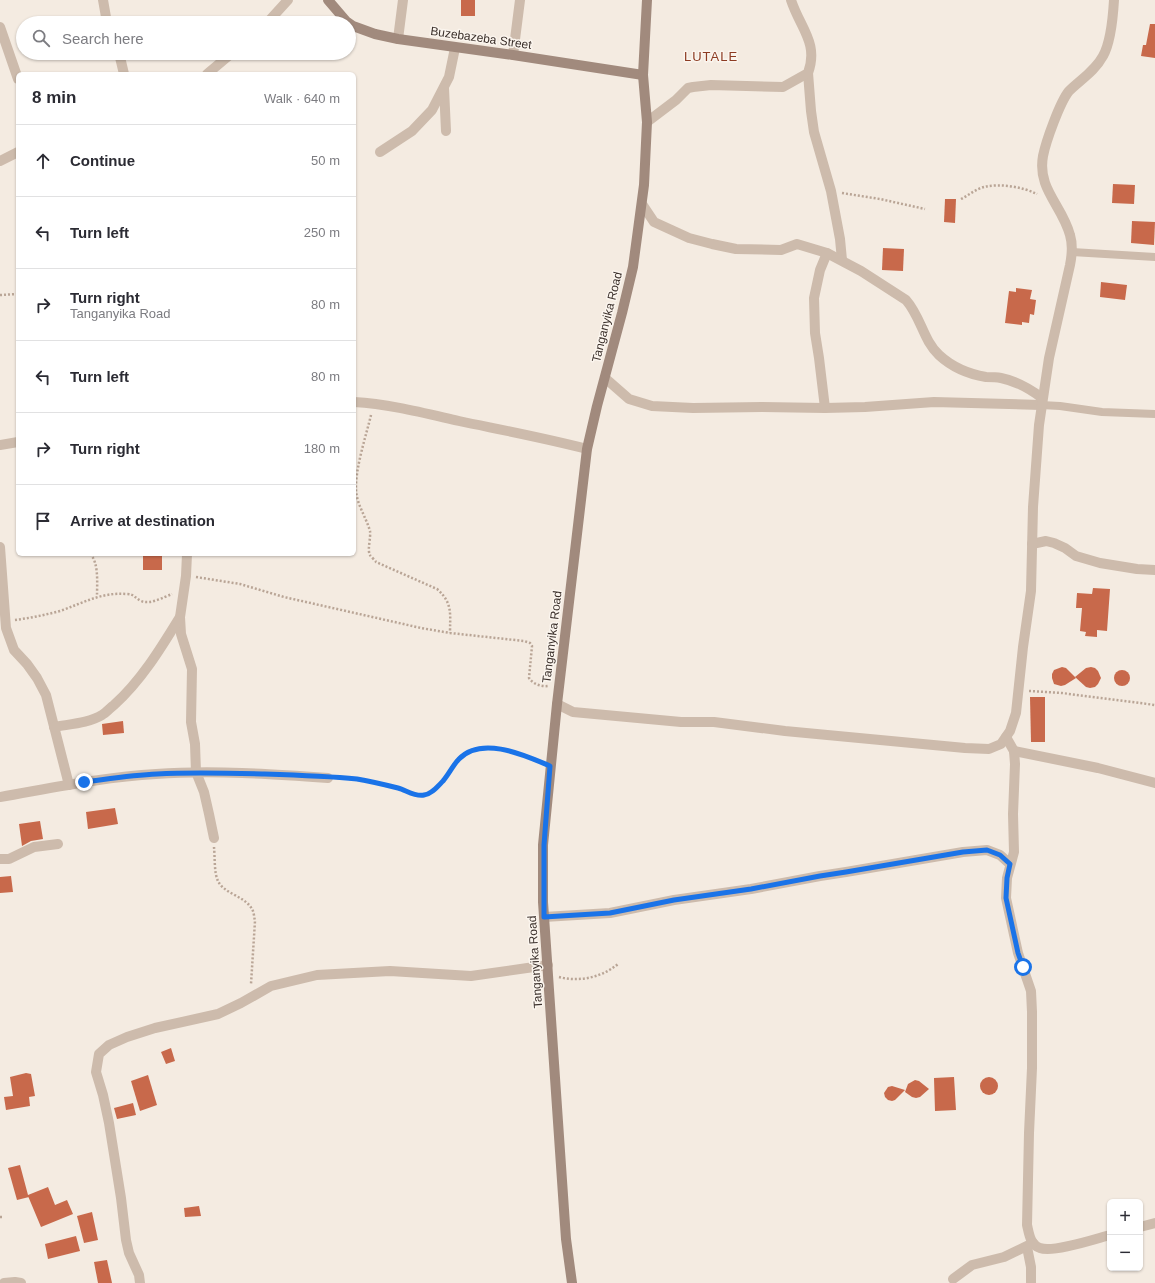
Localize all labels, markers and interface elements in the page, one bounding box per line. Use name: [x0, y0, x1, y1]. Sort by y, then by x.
search box: [16, 16, 356, 60]
street label: Buzebazeba Street: [429, 24, 533, 52]
icon: search: [30, 27, 52, 49]
text: Search here: [62, 30, 144, 47]
district label: LUTALE: [684, 49, 738, 64]
text: 8 min: [32, 88, 76, 107]
text: Walk · 640 m: [264, 91, 340, 106]
icon: ahead: [32, 150, 54, 172]
text: Continue: [70, 152, 135, 169]
text: 50 m: [311, 153, 340, 168]
icon: left: [32, 222, 54, 244]
text: Turn left: [70, 224, 129, 241]
text: 250 m: [304, 225, 340, 240]
street label: Tanganyika Road: [589, 270, 625, 364]
text: Turn right: [70, 289, 140, 306]
icon: right: [32, 294, 54, 316]
text: 80 m: [311, 297, 340, 312]
text: Tanganyika Road: [70, 306, 170, 321]
icon: left: [32, 366, 54, 388]
text: Turn left: [70, 368, 129, 385]
text: 80 m: [311, 369, 340, 384]
icon: right: [32, 438, 54, 460]
text: Turn right: [70, 440, 140, 457]
text: 180 m: [304, 441, 340, 456]
icon: arrive: [32, 510, 54, 532]
text: Arrive at destination: [70, 512, 215, 529]
street label: Tanganyika Road: [539, 590, 565, 684]
route end: [75, 773, 93, 791]
street label: Tanganyika Road: [525, 915, 545, 1009]
route start: [1014, 958, 1032, 976]
map controls: [1107, 1199, 1143, 1271]
button: +: [1107, 1199, 1143, 1235]
button: −: [1107, 1235, 1143, 1271]

